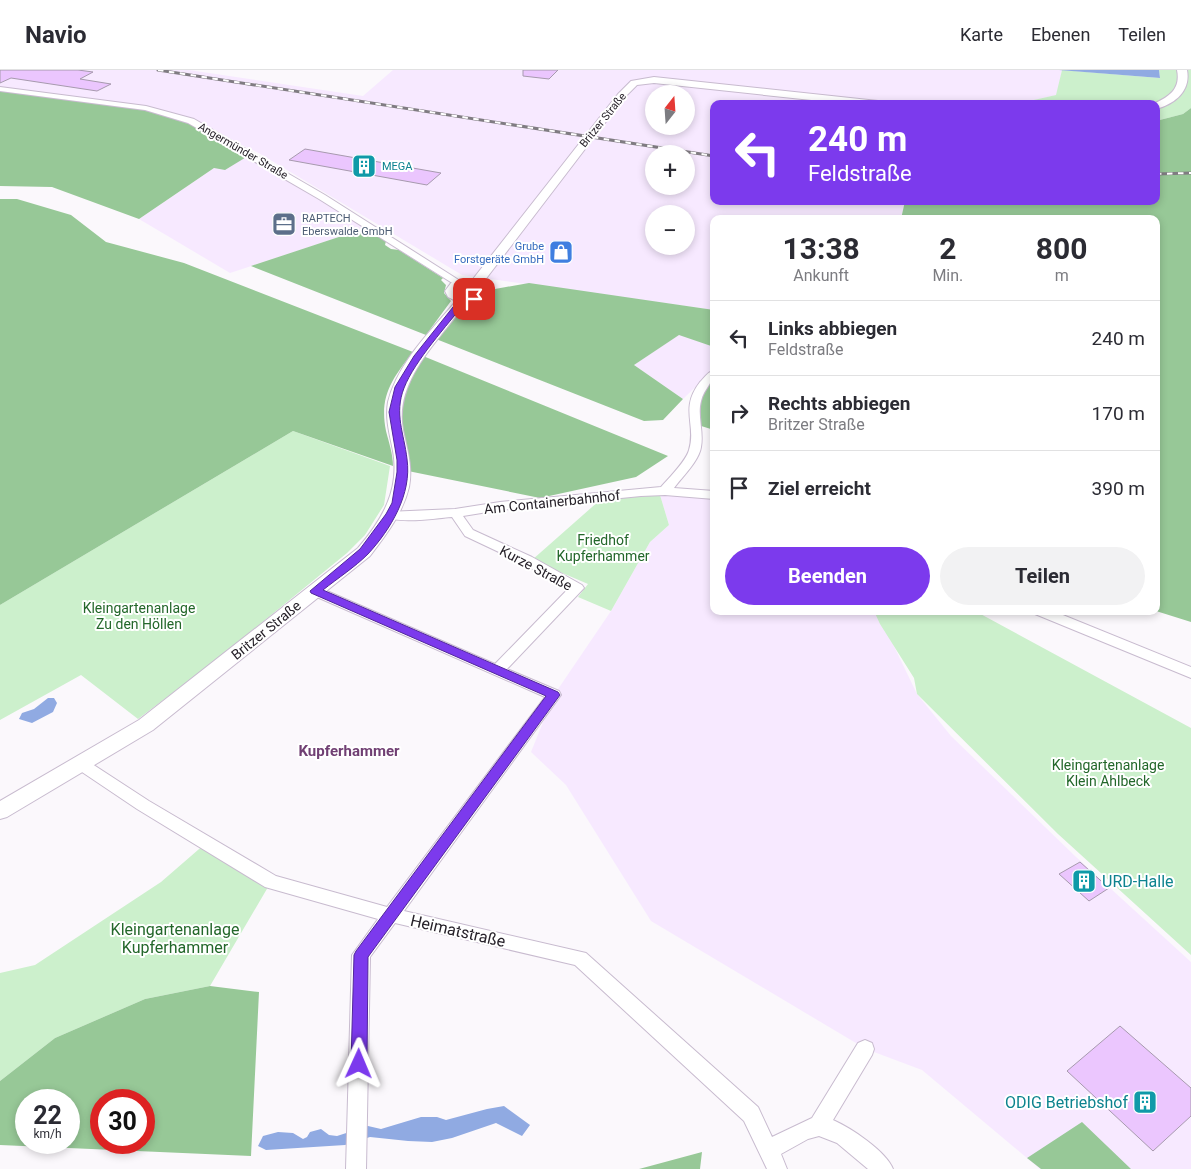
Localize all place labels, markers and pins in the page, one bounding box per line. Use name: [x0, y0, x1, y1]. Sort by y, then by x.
building icon: MEGA: [351, 153, 377, 179]
place label: MEGA: [382, 160, 413, 173]
office icon: RAPTECH Eberswalde GmbH: [271, 211, 297, 237]
place label: RAPTECH Eberswalde GmbH: [302, 212, 393, 238]
shop icon: Grube Forstgeräte GmbH: [548, 239, 574, 265]
place label: Grube Forstgeräte GmbH: [454, 240, 544, 266]
pin: [453, 278, 495, 320]
building icon: URD-Halle: [1071, 868, 1097, 894]
place label: URD-Halle: [1102, 872, 1174, 891]
building icon: ODIG Betriebshof: [1132, 1089, 1158, 1115]
place label: ODIG Betriebshof: [1005, 1093, 1128, 1112]

